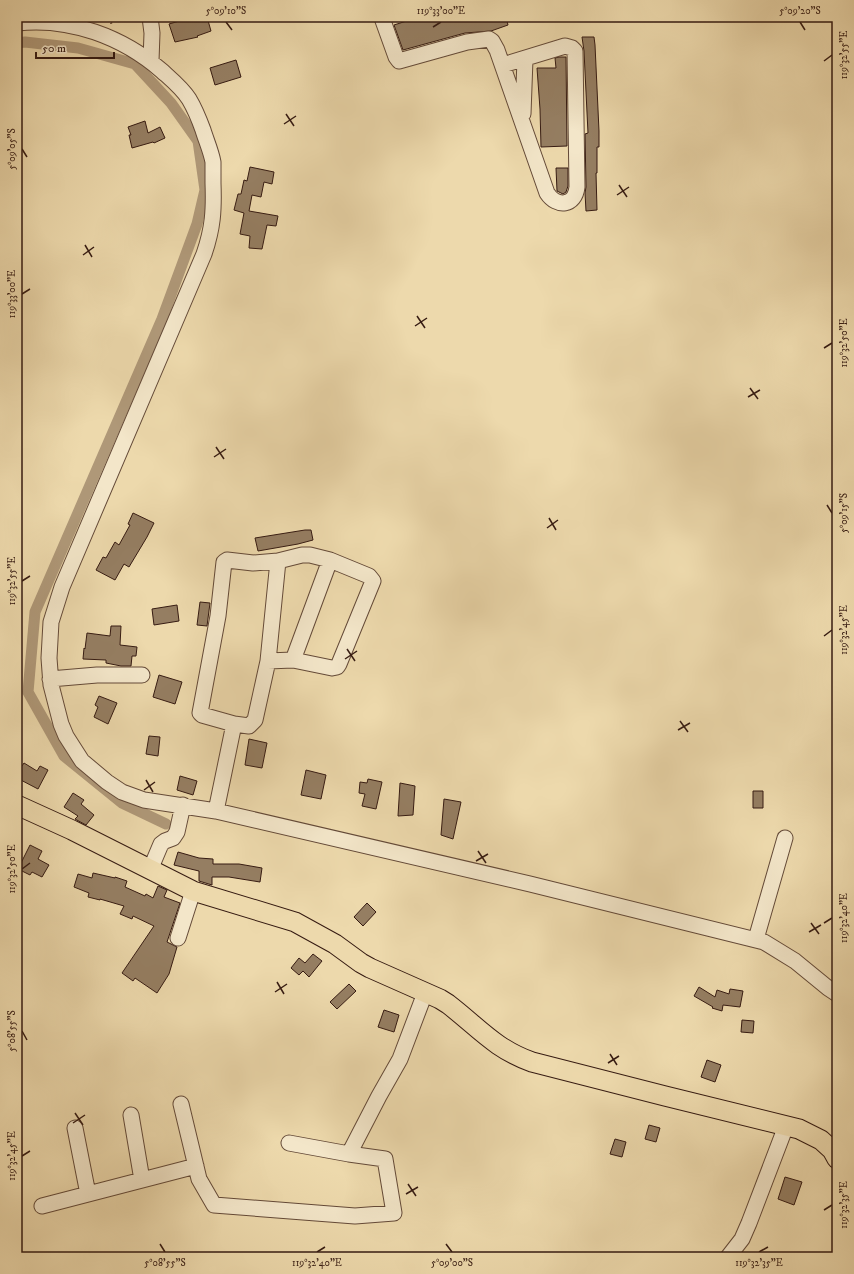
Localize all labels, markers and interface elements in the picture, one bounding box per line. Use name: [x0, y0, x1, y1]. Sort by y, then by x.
text: 5°09'10"S: [206, 5, 246, 17]
text: 119°33'00"E: [417, 5, 465, 17]
text: 5°09'20"S: [779, 5, 821, 17]
text: 119°32'55"E: [838, 31, 850, 79]
scale bar: [36, 34, 114, 60]
text: 50 m: [42, 41, 66, 56]
text: 5°09'05"S: [6, 128, 18, 170]
text: 119°33'00"E: [6, 270, 18, 318]
text: 119°32'50"E: [838, 318, 850, 368]
text: 5°09'15"S: [838, 493, 850, 533]
text: 119°32'55"E: [6, 557, 18, 605]
text: 119°32'45"E: [838, 605, 850, 655]
text: 119°32'50"E: [6, 844, 18, 894]
text: 119°32'40"E: [838, 893, 850, 943]
text: 5°08'55"S: [6, 1010, 18, 1052]
text: 119°32'45"E: [6, 1131, 18, 1181]
text: 119°32'35"E: [838, 1181, 850, 1229]
text: 5°08'55"S: [144, 1257, 186, 1269]
text: 119°32'40"E: [292, 1257, 342, 1269]
text: 5°09'00"S: [431, 1257, 473, 1269]
text: 119°32'35"E: [735, 1257, 783, 1269]

